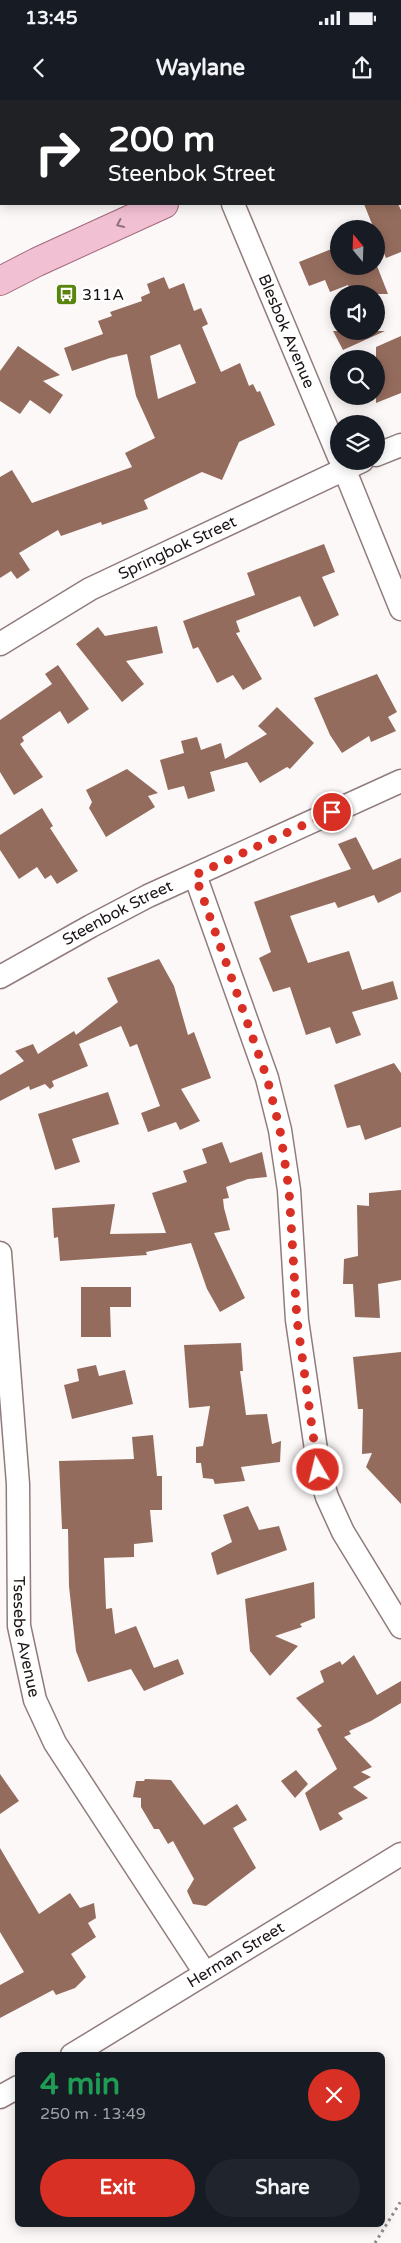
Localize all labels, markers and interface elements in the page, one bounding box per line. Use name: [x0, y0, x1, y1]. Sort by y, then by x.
text: 13:45: [25, 7, 78, 29]
icon: back: [25, 54, 53, 82]
icon: share: [348, 54, 376, 82]
text: Waylane: [156, 55, 245, 81]
text: 200 m: [108, 119, 215, 161]
icon: right: [25, 120, 90, 185]
text: Steenbok Street: [108, 161, 275, 187]
one-way arrow: [116, 218, 125, 228]
north arrow: [330, 220, 385, 275]
map controls: [330, 220, 385, 470]
street label: Blesbok Avenue: [254, 271, 319, 391]
bus stop icon: 311A: [54, 283, 78, 307]
place label: 311A: [82, 285, 124, 305]
button: sound: [330, 285, 385, 340]
button: search: [330, 350, 385, 405]
button: layers: [330, 415, 385, 470]
street label: Springbok Street: [115, 512, 240, 584]
pin: [311, 791, 353, 833]
icon: arrive: [318, 798, 346, 826]
street label: Steenbok Street: [59, 876, 176, 950]
position arrow: [291, 1443, 343, 1495]
street label: Tsesebe Avenue: [9, 1576, 44, 1699]
street label: Herman Street: [183, 1918, 288, 1992]
text: 4 min: [40, 2066, 120, 2103]
button: close: [308, 2069, 360, 2121]
text: 250 m · 13:49: [40, 2104, 146, 2124]
button: Exit: [40, 2159, 195, 2217]
button: Share: [205, 2159, 360, 2217]

